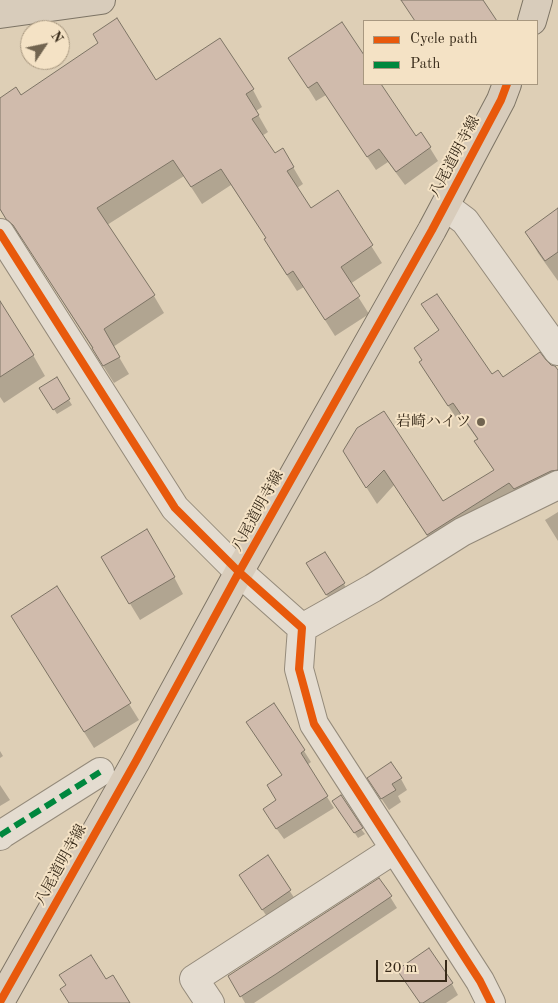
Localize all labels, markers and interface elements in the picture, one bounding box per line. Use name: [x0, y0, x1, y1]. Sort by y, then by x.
north arrow: [20, 20, 70, 70]
legend: [363, 20, 538, 85]
text: N: [48, 29, 65, 46]
text: Cycle path: [410, 32, 478, 47]
text: Path: [410, 57, 440, 72]
street label: 八尾道明寺線: [426, 113, 484, 201]
place label: 岩崎ハイツ: [396, 413, 471, 431]
marker: 岩崎ハイツ: [475, 416, 487, 428]
street label: 八尾道明寺線: [228, 467, 288, 555]
street label: 八尾道明寺線: [31, 821, 91, 909]
scale bar: [378, 950, 449, 982]
text: 20 m: [384, 961, 418, 976]

